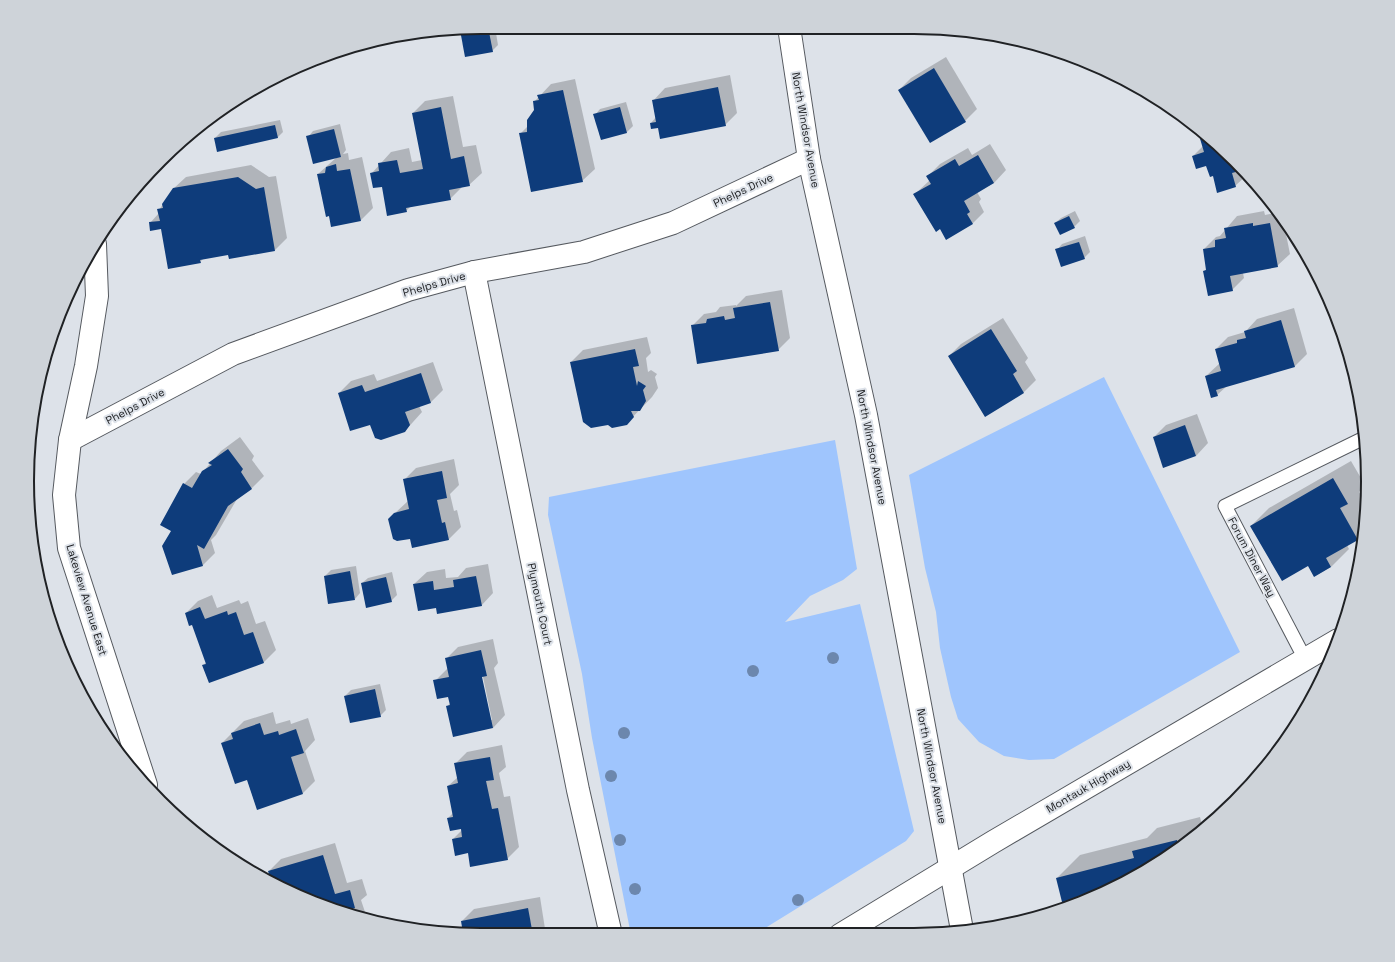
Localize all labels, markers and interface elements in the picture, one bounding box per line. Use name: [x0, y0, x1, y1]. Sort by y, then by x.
street label: North Windsor Avenue: [789, 71, 823, 189]
street label: Phelps Drive: [711, 170, 775, 210]
street label: Phelps Drive: [401, 268, 467, 300]
street label: Phelps Drive: [103, 385, 167, 427]
street label: North Windsor Avenue: [854, 388, 890, 506]
street label: Forum Diner Way: [1225, 515, 1279, 599]
street label: Lakeview Avenue East: [63, 543, 111, 657]
street label: Plymouth Court: [524, 562, 556, 646]
street label: North Windsor Avenue: [914, 707, 950, 825]
street label: Montauk Highway: [1043, 756, 1133, 816]

